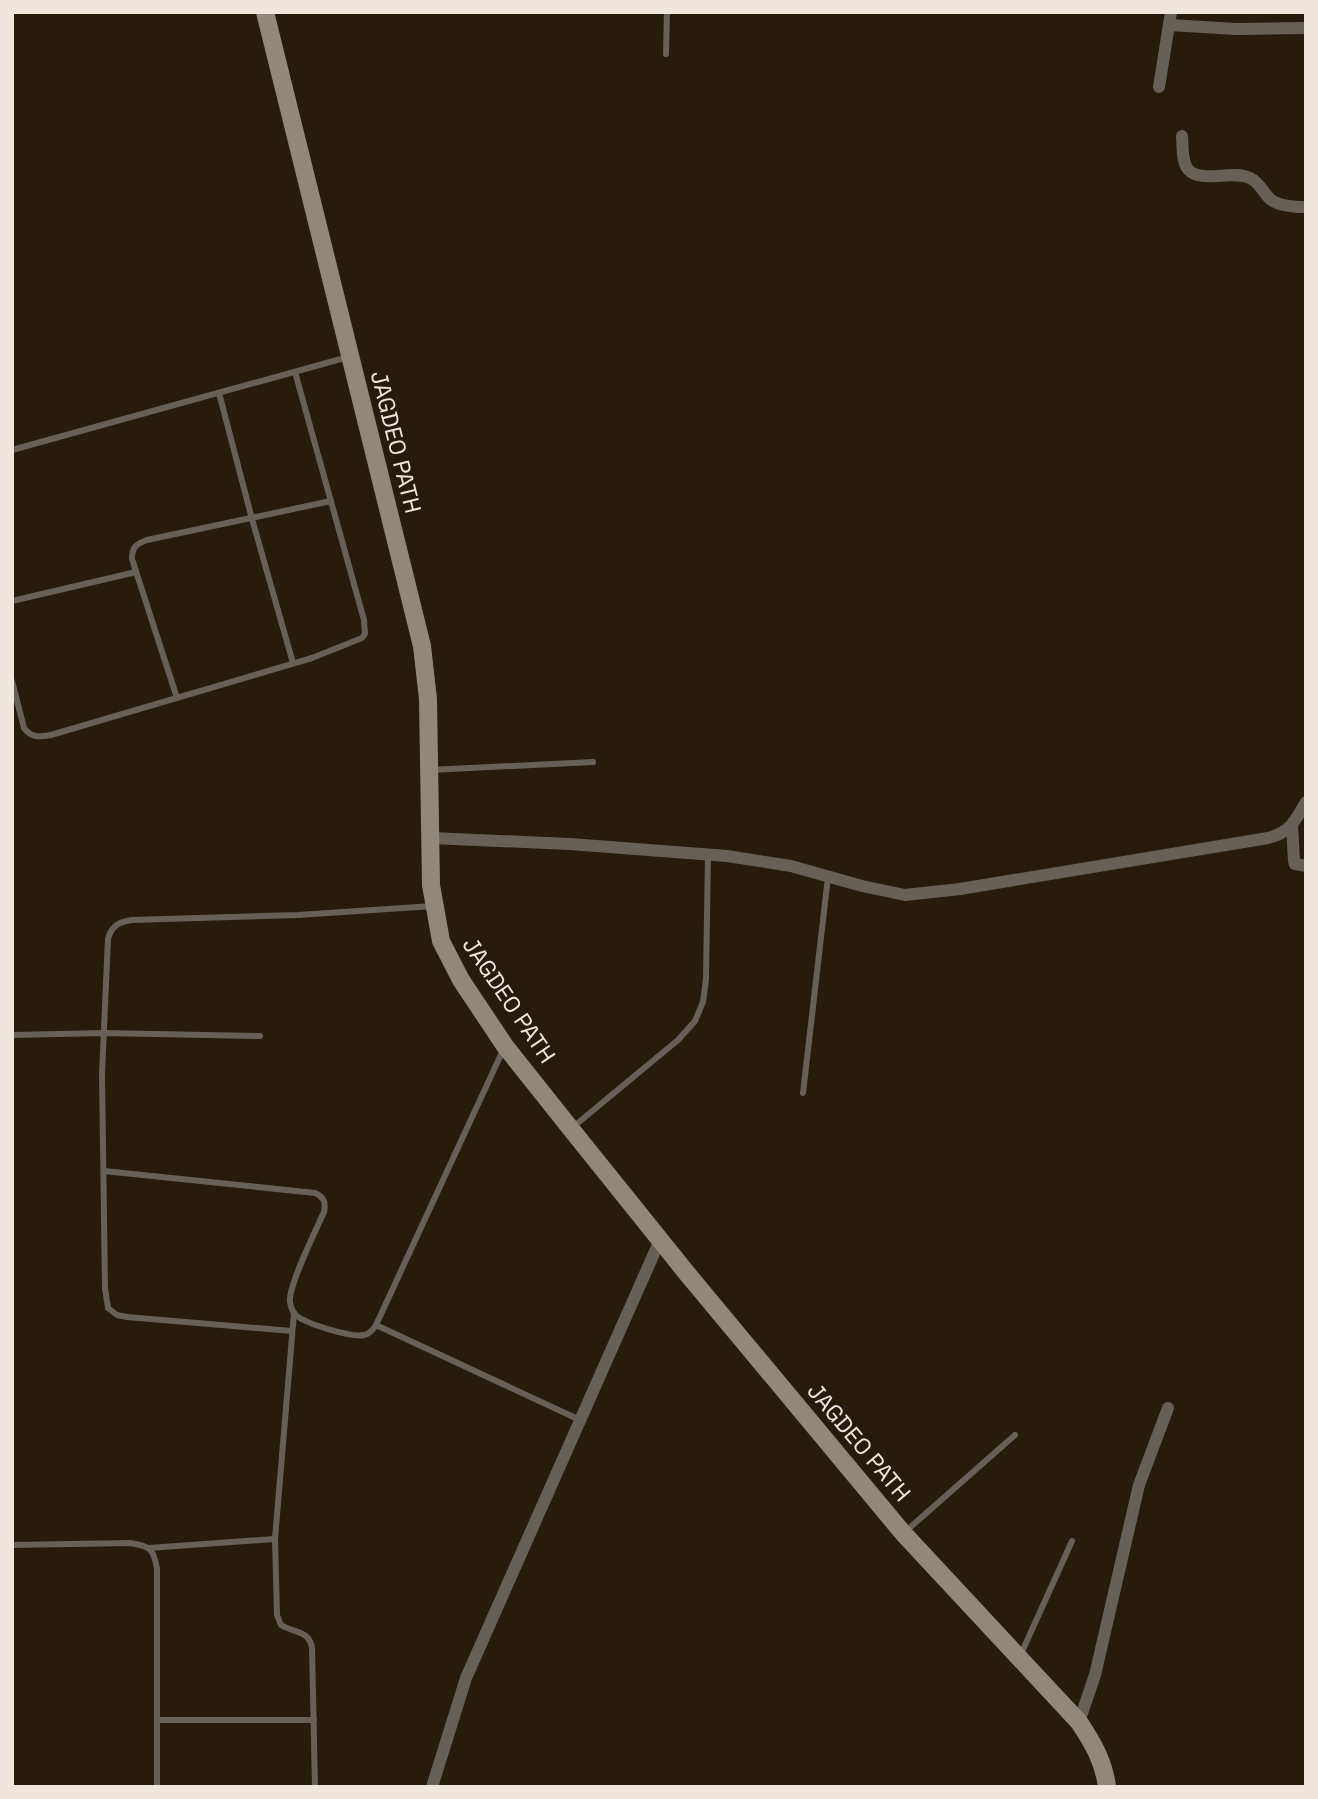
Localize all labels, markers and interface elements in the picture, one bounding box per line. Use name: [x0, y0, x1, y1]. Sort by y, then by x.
street label: JAGDEO PATH: [364, 368, 428, 516]
street label: JAGDEO PATH: [456, 931, 562, 1069]
street label: JAGDEO PATH: [801, 1377, 917, 1507]

